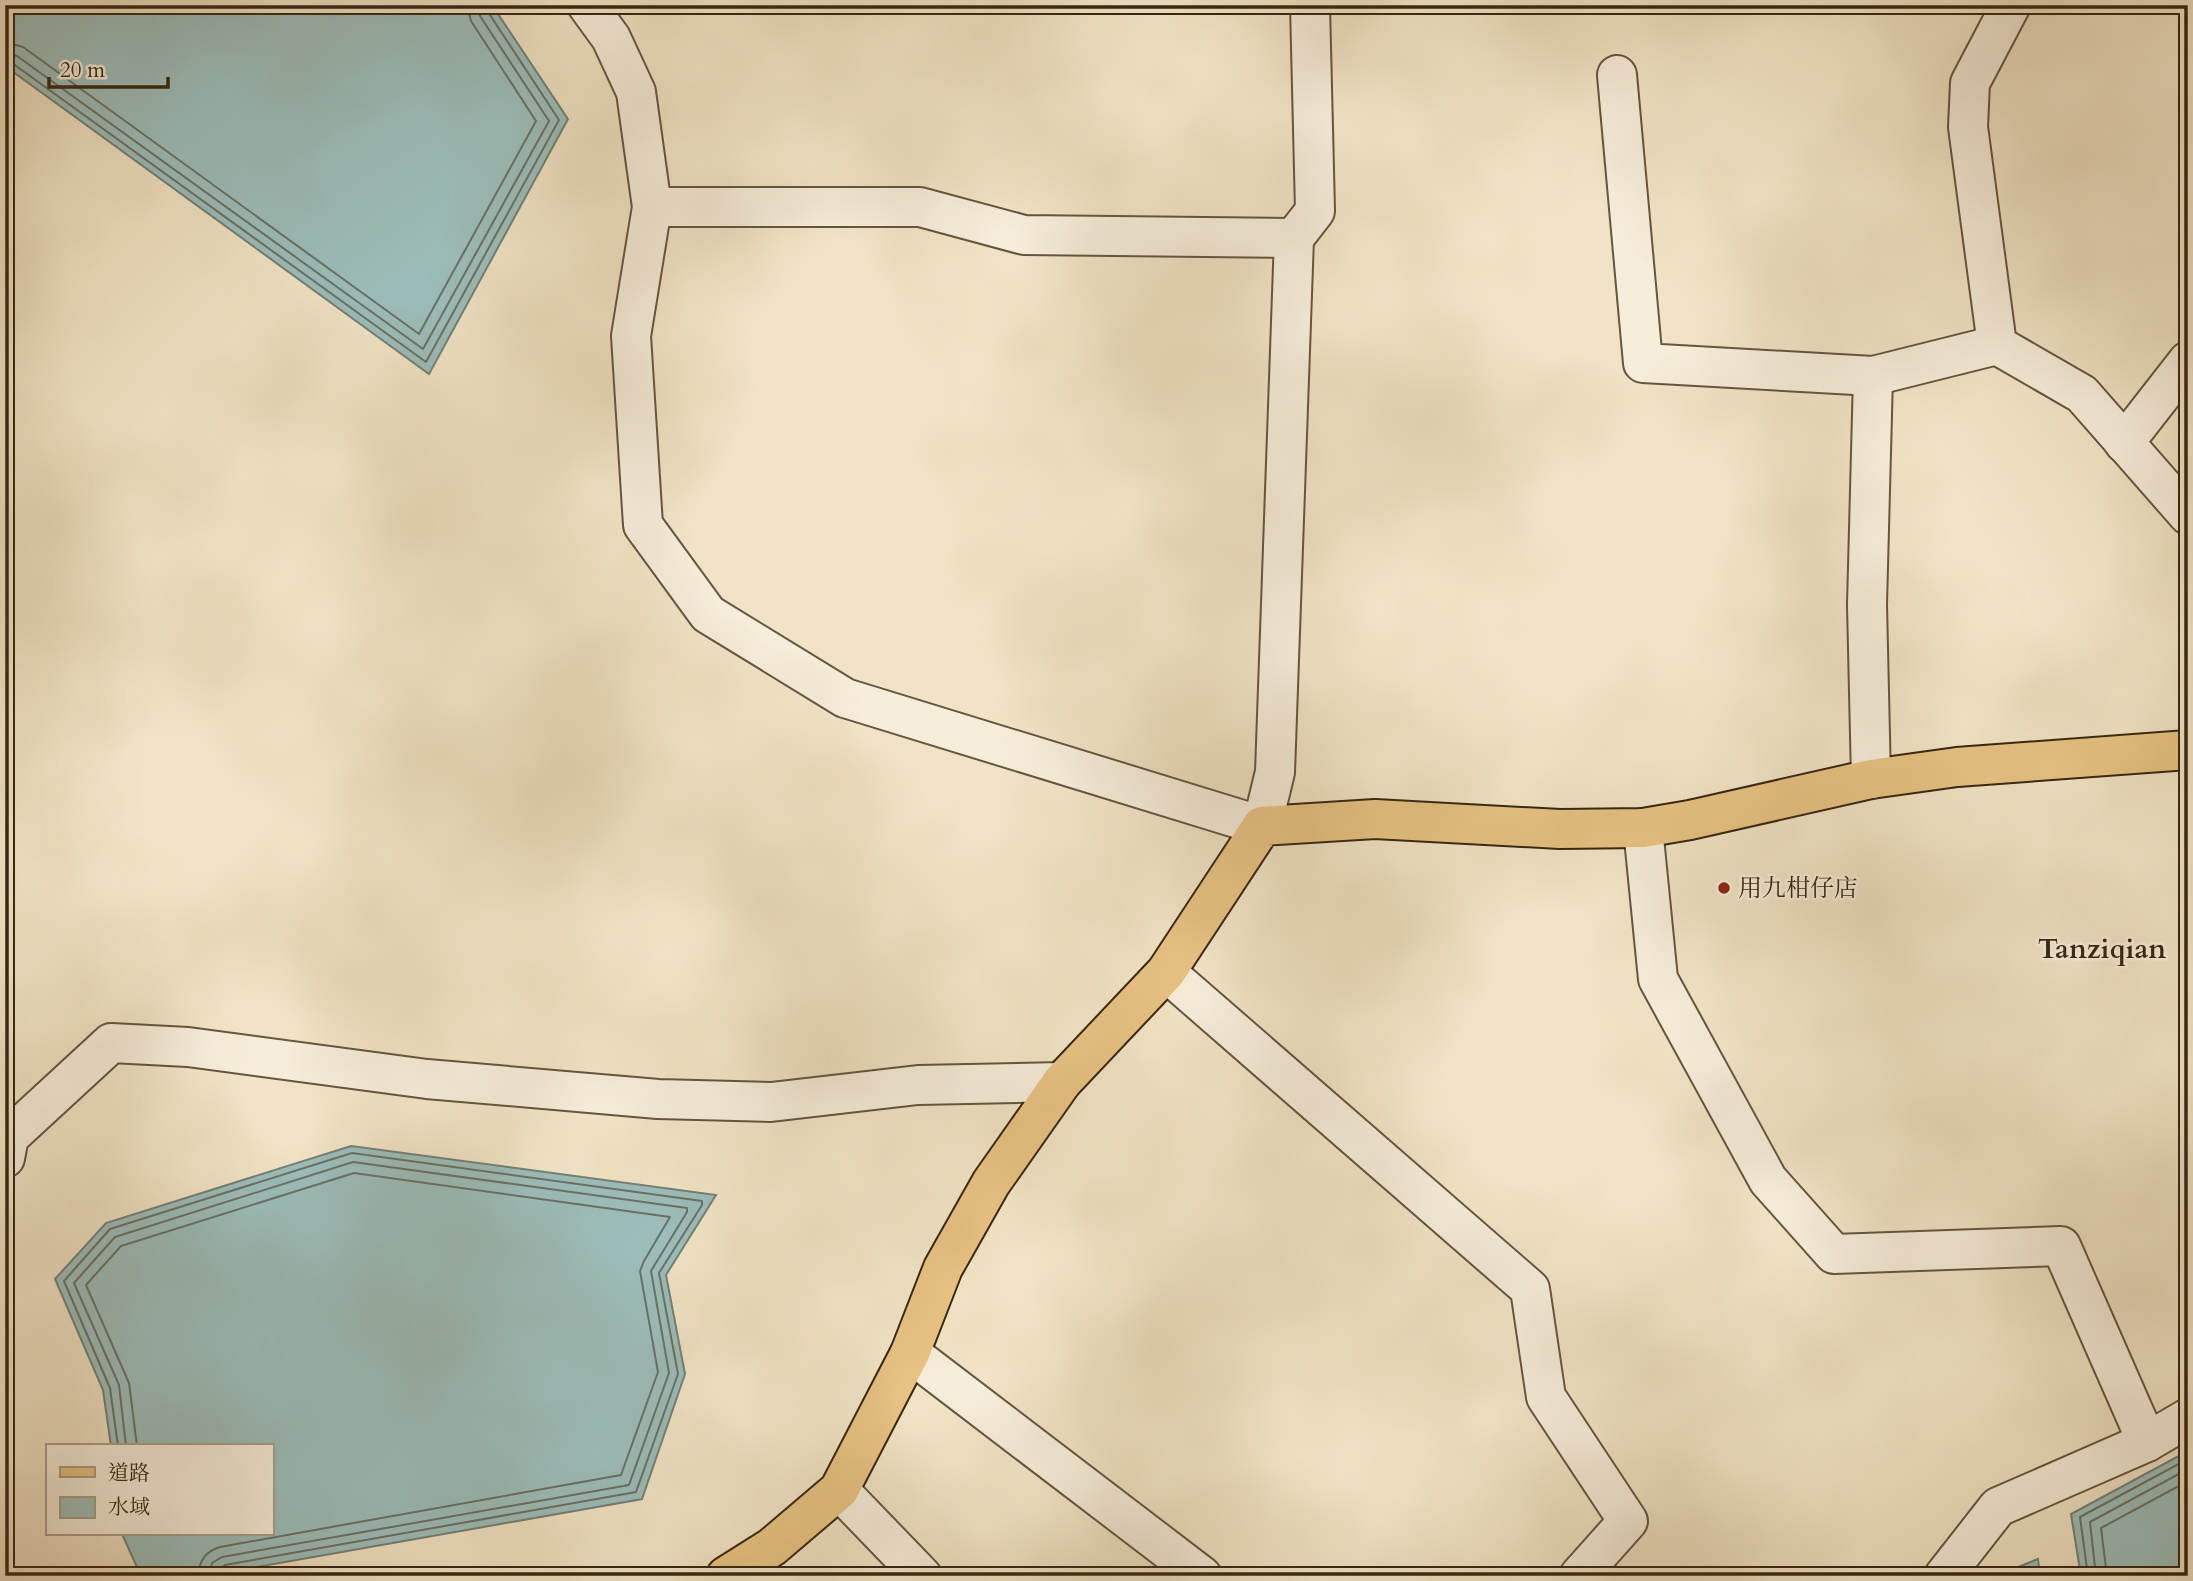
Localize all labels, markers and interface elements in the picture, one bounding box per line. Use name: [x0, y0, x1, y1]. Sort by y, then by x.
scale bar: [49, 46, 168, 90]
text: 20 m: [60, 56, 105, 85]
place label: 用九柑仔店: [1738, 872, 1858, 905]
marker: 用九柑仔店: [1716, 880, 1732, 896]
district label: Tanziqian: [2038, 930, 2166, 968]
legend: [46, 1444, 273, 1536]
text: 道路: [108, 1459, 150, 1488]
text: 水域: [108, 1493, 150, 1522]

